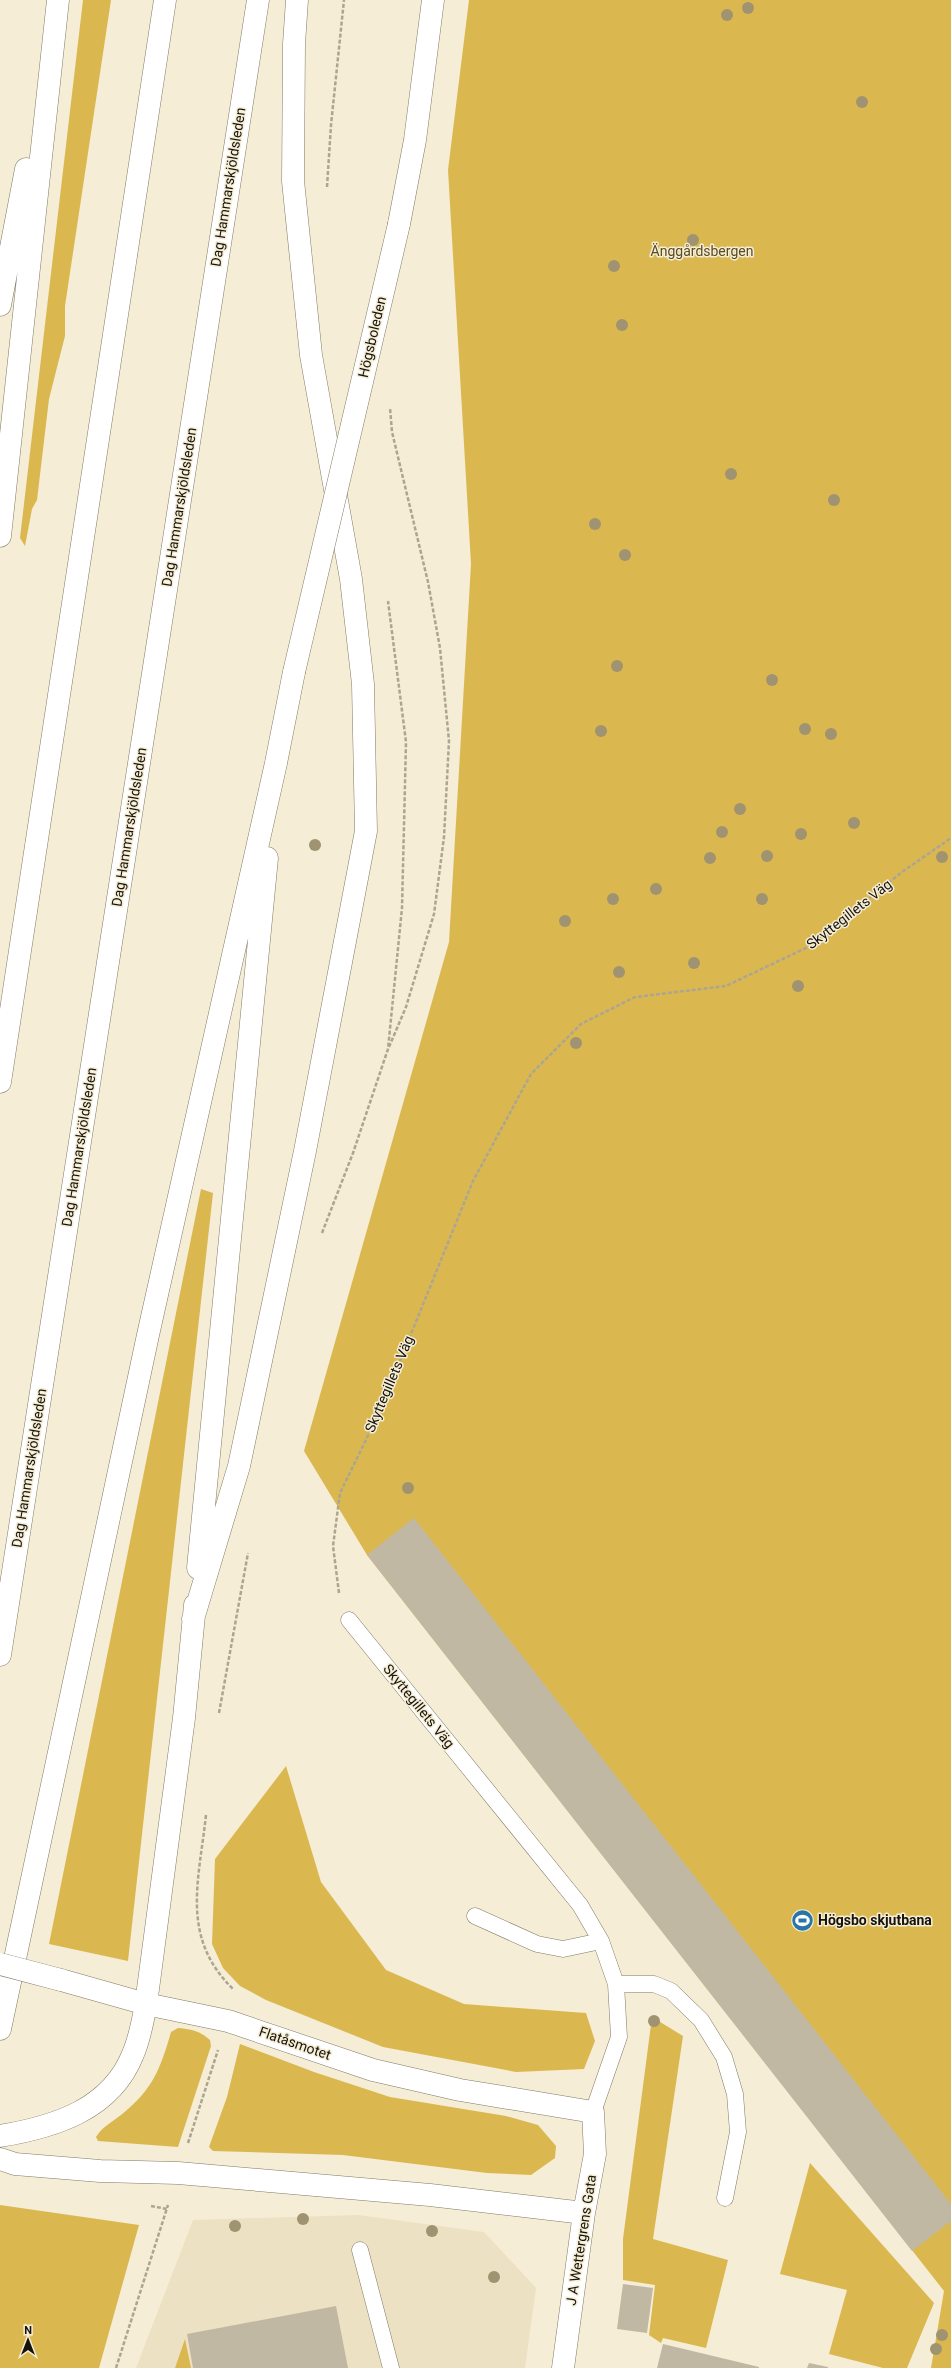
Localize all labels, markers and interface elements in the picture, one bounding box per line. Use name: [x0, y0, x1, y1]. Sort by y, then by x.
street label: Dag Hammarskjöldsleden: [208, 106, 248, 268]
park label: Änggårdsbergen: [651, 243, 753, 259]
street label: Högsboleden: [355, 295, 389, 379]
street label: Dag Hammarskjöldsleden: [159, 426, 199, 588]
street label: Dag Hammarskjöldsleden: [109, 746, 149, 908]
street label: Skyttegillets Väg: [803, 876, 895, 952]
street label: Dag Hammarskjöldsleden: [59, 1066, 99, 1228]
street label: Skyttegillets Väg: [361, 1333, 417, 1435]
street label: Dag Hammarskjöldsleden: [9, 1387, 49, 1549]
street label: Skyttegillets Väg: [380, 1661, 458, 1751]
sports icon: Högsbo skjutbana: [789, 1907, 815, 1933]
place label: Högsbo skjutbana: [818, 1912, 932, 1928]
street label: Flatåsmotet: [257, 2023, 333, 2063]
street label: J A Wettergrens Gata: [563, 2173, 599, 2307]
north arrow: [8, 2320, 48, 2360]
text: N: [24, 2324, 32, 2337]

